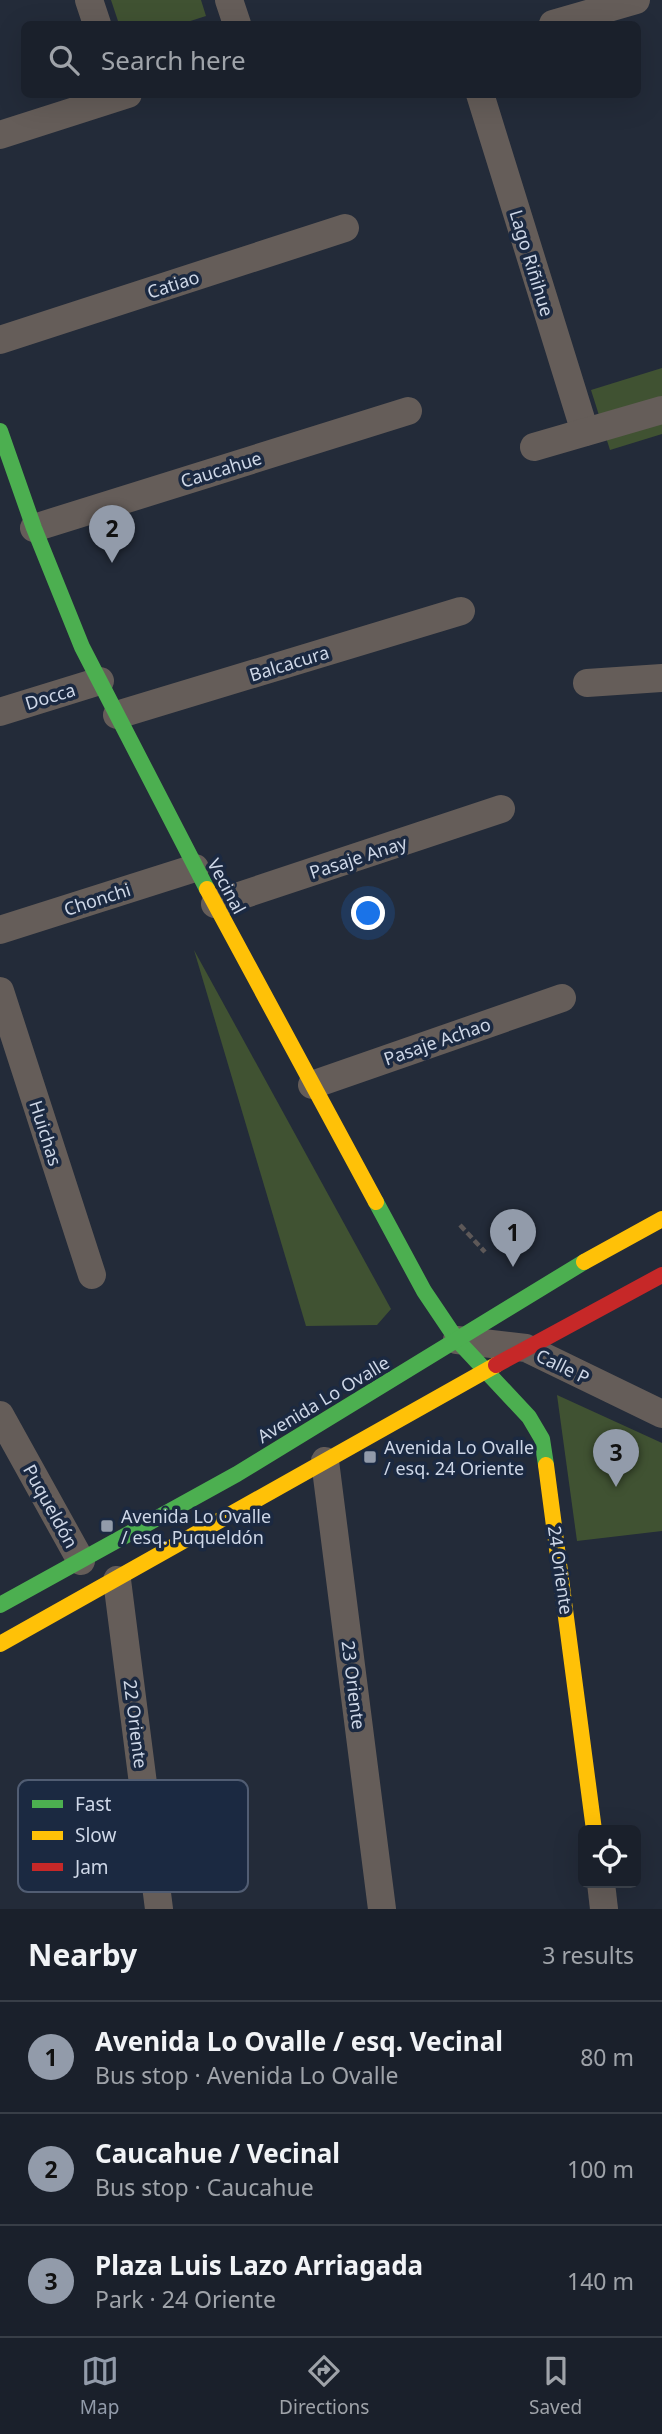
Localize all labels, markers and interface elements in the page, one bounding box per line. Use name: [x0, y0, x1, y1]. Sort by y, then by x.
search box: [21, 21, 641, 98]
icon: search: [45, 41, 83, 79]
text: Search here: [101, 42, 246, 78]
street label: Lago Riñihue: [504, 207, 560, 319]
street label: Catiao: [144, 264, 202, 304]
street label: Caucahue: [177, 445, 265, 493]
pin: 2: [89, 505, 135, 563]
street label: Balcacura: [246, 640, 332, 686]
street label: Docca: [22, 677, 78, 715]
street label: Pasaje Anay: [306, 830, 411, 884]
street label: Vecinal: [202, 854, 252, 918]
street label: Chonchi: [61, 877, 133, 921]
your location: [351, 896, 385, 930]
street label: Pasaje Achao: [380, 1012, 494, 1070]
street label: Huichas: [24, 1097, 68, 1169]
pin: 1: [490, 1209, 536, 1267]
street label: Calle P: [532, 1343, 594, 1389]
street label: Avenida Lo Ovalle: [252, 1350, 394, 1448]
pin: 3: [593, 1429, 639, 1487]
place label: Avenida Lo Ovalle / esq. 24 Oriente: [384, 1435, 534, 1480]
marker: Avenida Lo Ovalle / esq. 24 Oriente: [362, 1449, 378, 1465]
street label: Puqueldón: [18, 1460, 84, 1552]
place label: Avenida Lo Ovalle / esq. Puqueldón: [121, 1504, 271, 1549]
marker: Avenida Lo Ovalle / esq. Puqueldón: [99, 1518, 115, 1534]
street label: 24 Oriente: [543, 1524, 579, 1616]
street label: 23 Oriente: [337, 1639, 371, 1731]
street label: 22 Oriente: [119, 1678, 153, 1770]
legend: [18, 1780, 248, 1892]
text: Fast: [75, 1791, 112, 1817]
text: Slow: [75, 1822, 116, 1848]
map controls: [578, 1825, 641, 1888]
button: locate: [578, 1825, 641, 1888]
text: Jam: [73, 1854, 109, 1880]
text: Nearby: [28, 1934, 137, 1975]
text: 3 results: [542, 1939, 634, 1971]
text: Avenida Lo Ovalle / esq. Vecinal: [95, 2023, 503, 2059]
text: 1: [44, 2041, 58, 2073]
text: 80 m: [580, 2041, 634, 2073]
text: Bus stop · Avenida Lo Ovalle: [95, 2059, 399, 2091]
text: Caucahue / Vecinal: [95, 2135, 340, 2171]
text: 2: [44, 2153, 58, 2185]
text: 100 m: [567, 2153, 634, 2185]
text: Bus stop · Caucahue: [95, 2171, 314, 2203]
text: Plaza Luis Lazo Arriagada: [95, 2247, 423, 2283]
text: 3: [44, 2265, 58, 2297]
text: 140 m: [567, 2265, 634, 2297]
text: Park · 24 Oriente: [95, 2283, 276, 2315]
tab: Map: [80, 2352, 119, 2420]
tab: Directions: [279, 2352, 369, 2420]
tab: Saved: [529, 2352, 582, 2420]

